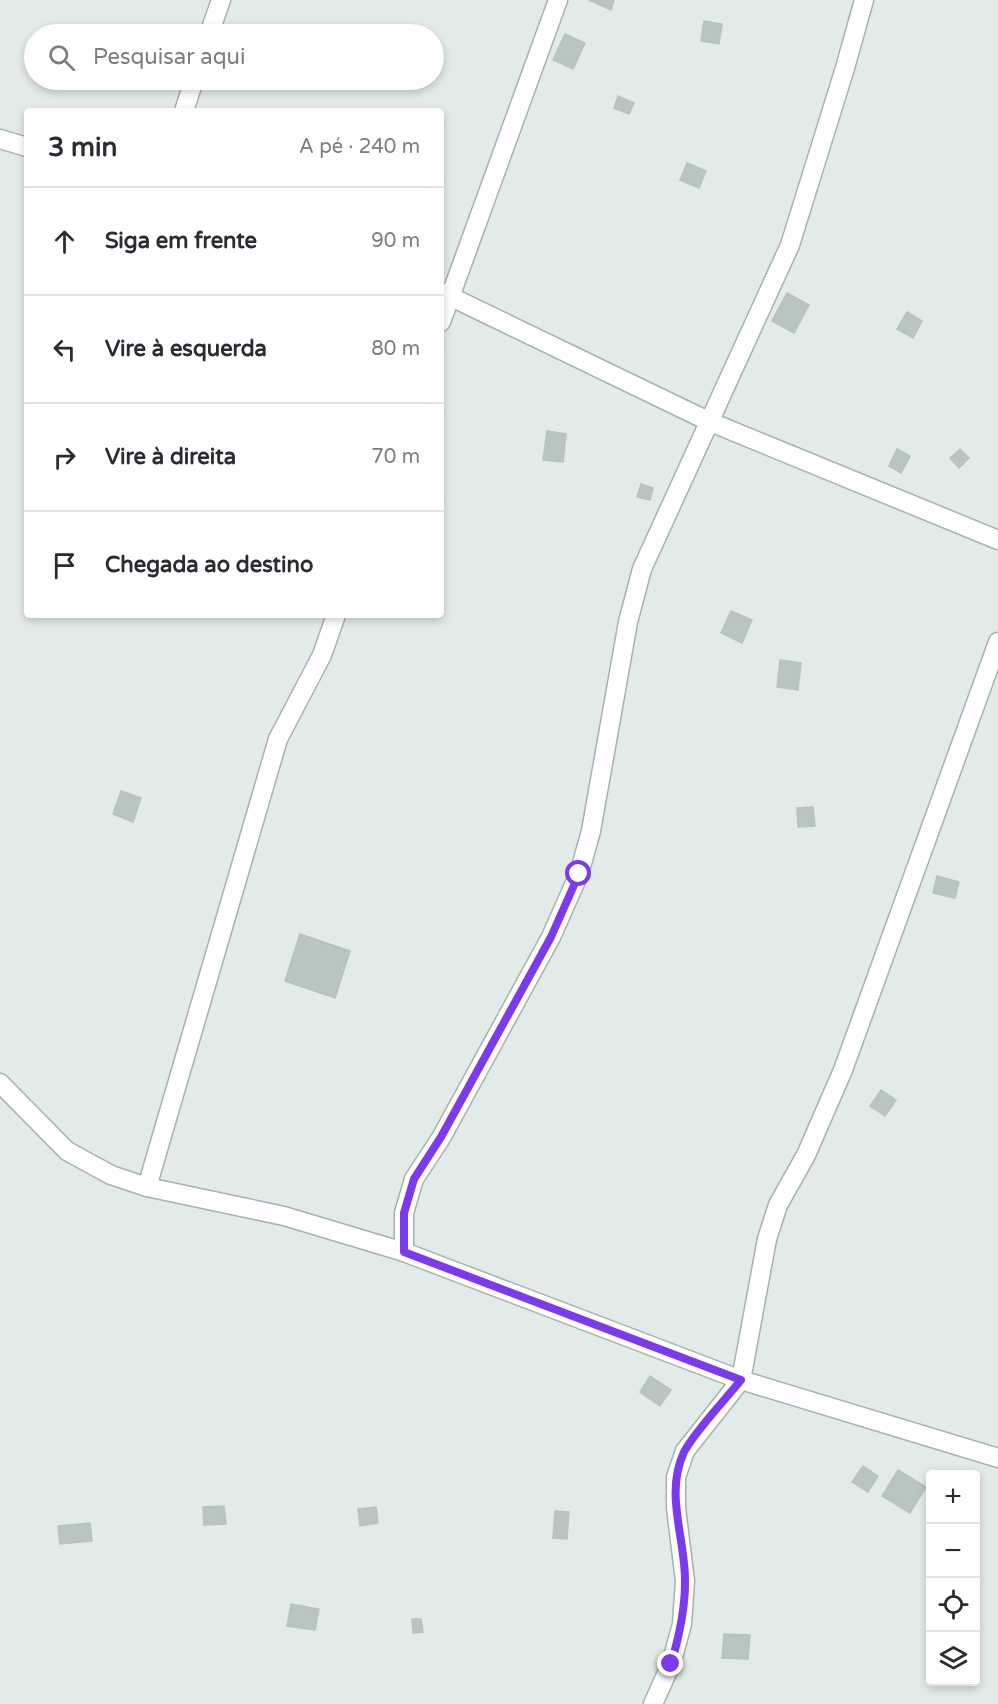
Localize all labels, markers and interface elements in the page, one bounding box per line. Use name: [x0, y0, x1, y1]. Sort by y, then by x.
search box: [24, 24, 444, 90]
icon: search: [45, 41, 78, 74]
text: Pesquisar aqui: [93, 44, 245, 70]
text: 3 min: [48, 132, 117, 163]
text: A pé · 240 m: [299, 135, 420, 159]
icon: ahead: [48, 225, 81, 258]
text: Siga em frente: [105, 228, 257, 254]
text: 90 m: [371, 229, 420, 253]
icon: left: [48, 333, 81, 366]
text: Vire à esquerda: [105, 336, 267, 362]
text: 80 m: [371, 337, 420, 361]
icon: right: [48, 441, 81, 474]
text: Vire à direita: [105, 444, 236, 470]
text: 70 m: [371, 445, 420, 469]
icon: arrive: [48, 549, 81, 582]
text: Chegada ao destino: [105, 552, 313, 578]
route start: [565, 860, 591, 886]
map controls: [926, 1470, 980, 1686]
button: +: [926, 1470, 980, 1524]
button: −: [926, 1524, 980, 1578]
button: locate: [926, 1578, 980, 1632]
button: layers: [926, 1632, 980, 1686]
route end: [657, 1650, 683, 1676]

